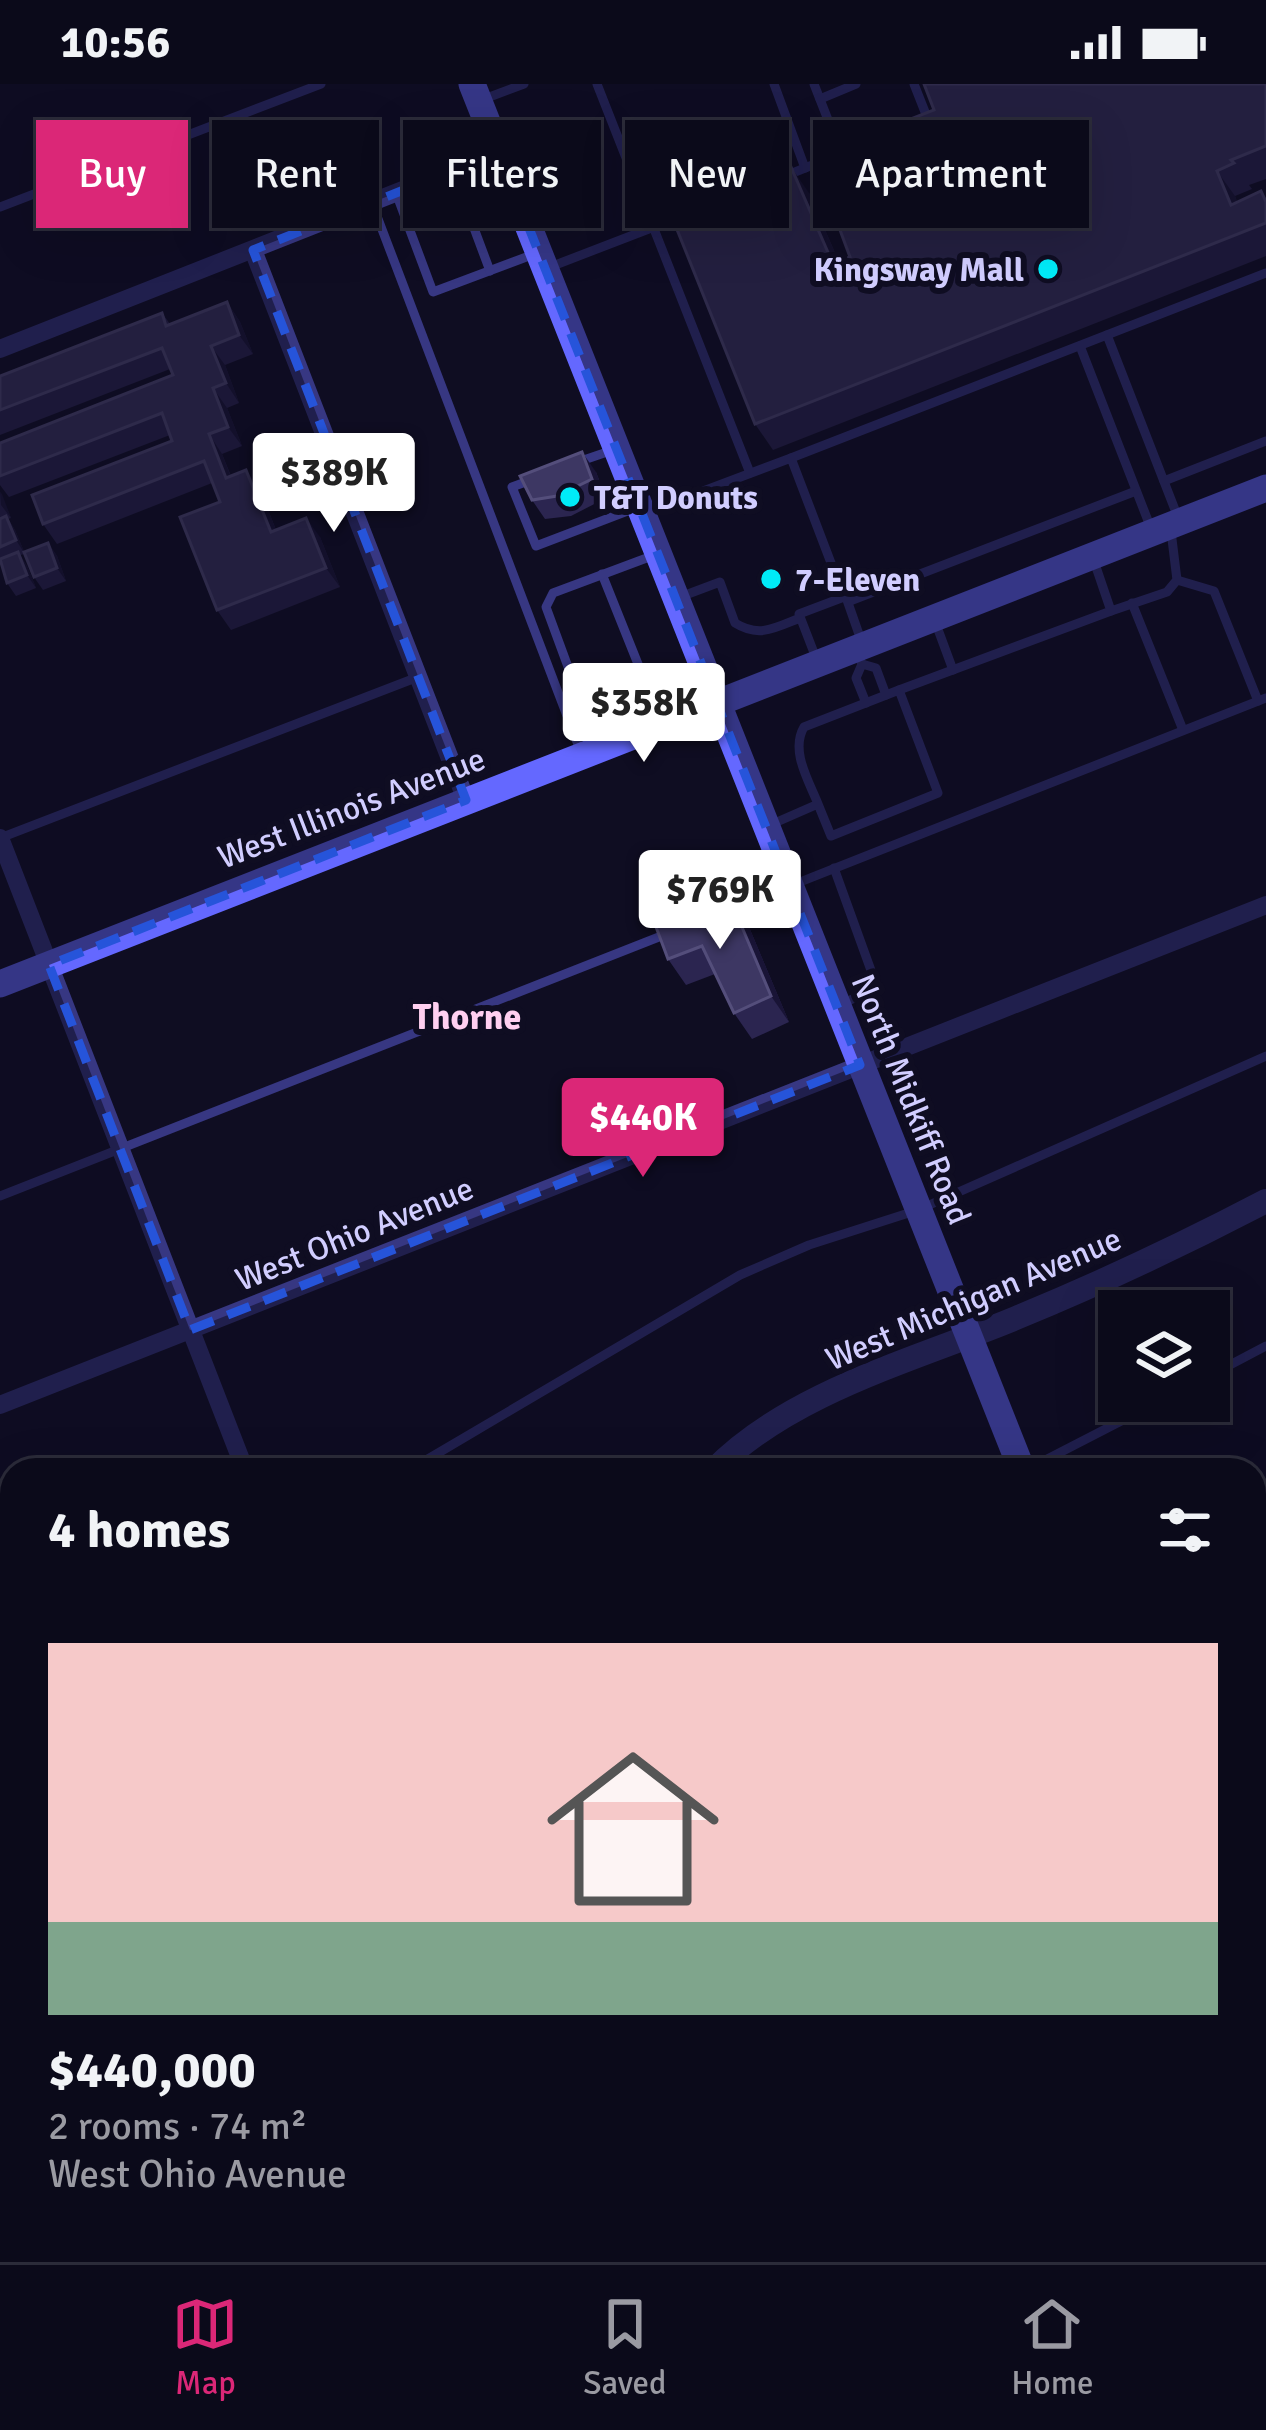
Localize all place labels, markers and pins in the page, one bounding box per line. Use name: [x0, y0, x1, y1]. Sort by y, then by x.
place label: Kingsway Mall: [814, 250, 1024, 291]
marker: Kingsway Mall: [1035, 256, 1061, 282]
pin: $389K: [250, 433, 418, 535]
place label: T&T Donuts: [594, 478, 758, 519]
marker: T&T Donuts: [557, 484, 583, 510]
place label: 7-Eleven: [795, 560, 920, 601]
marker: 7-Eleven: [758, 566, 784, 592]
pin: $358K: [560, 663, 728, 765]
pin: $769K: [636, 850, 804, 952]
pin: $440K: [559, 1078, 727, 1180]

